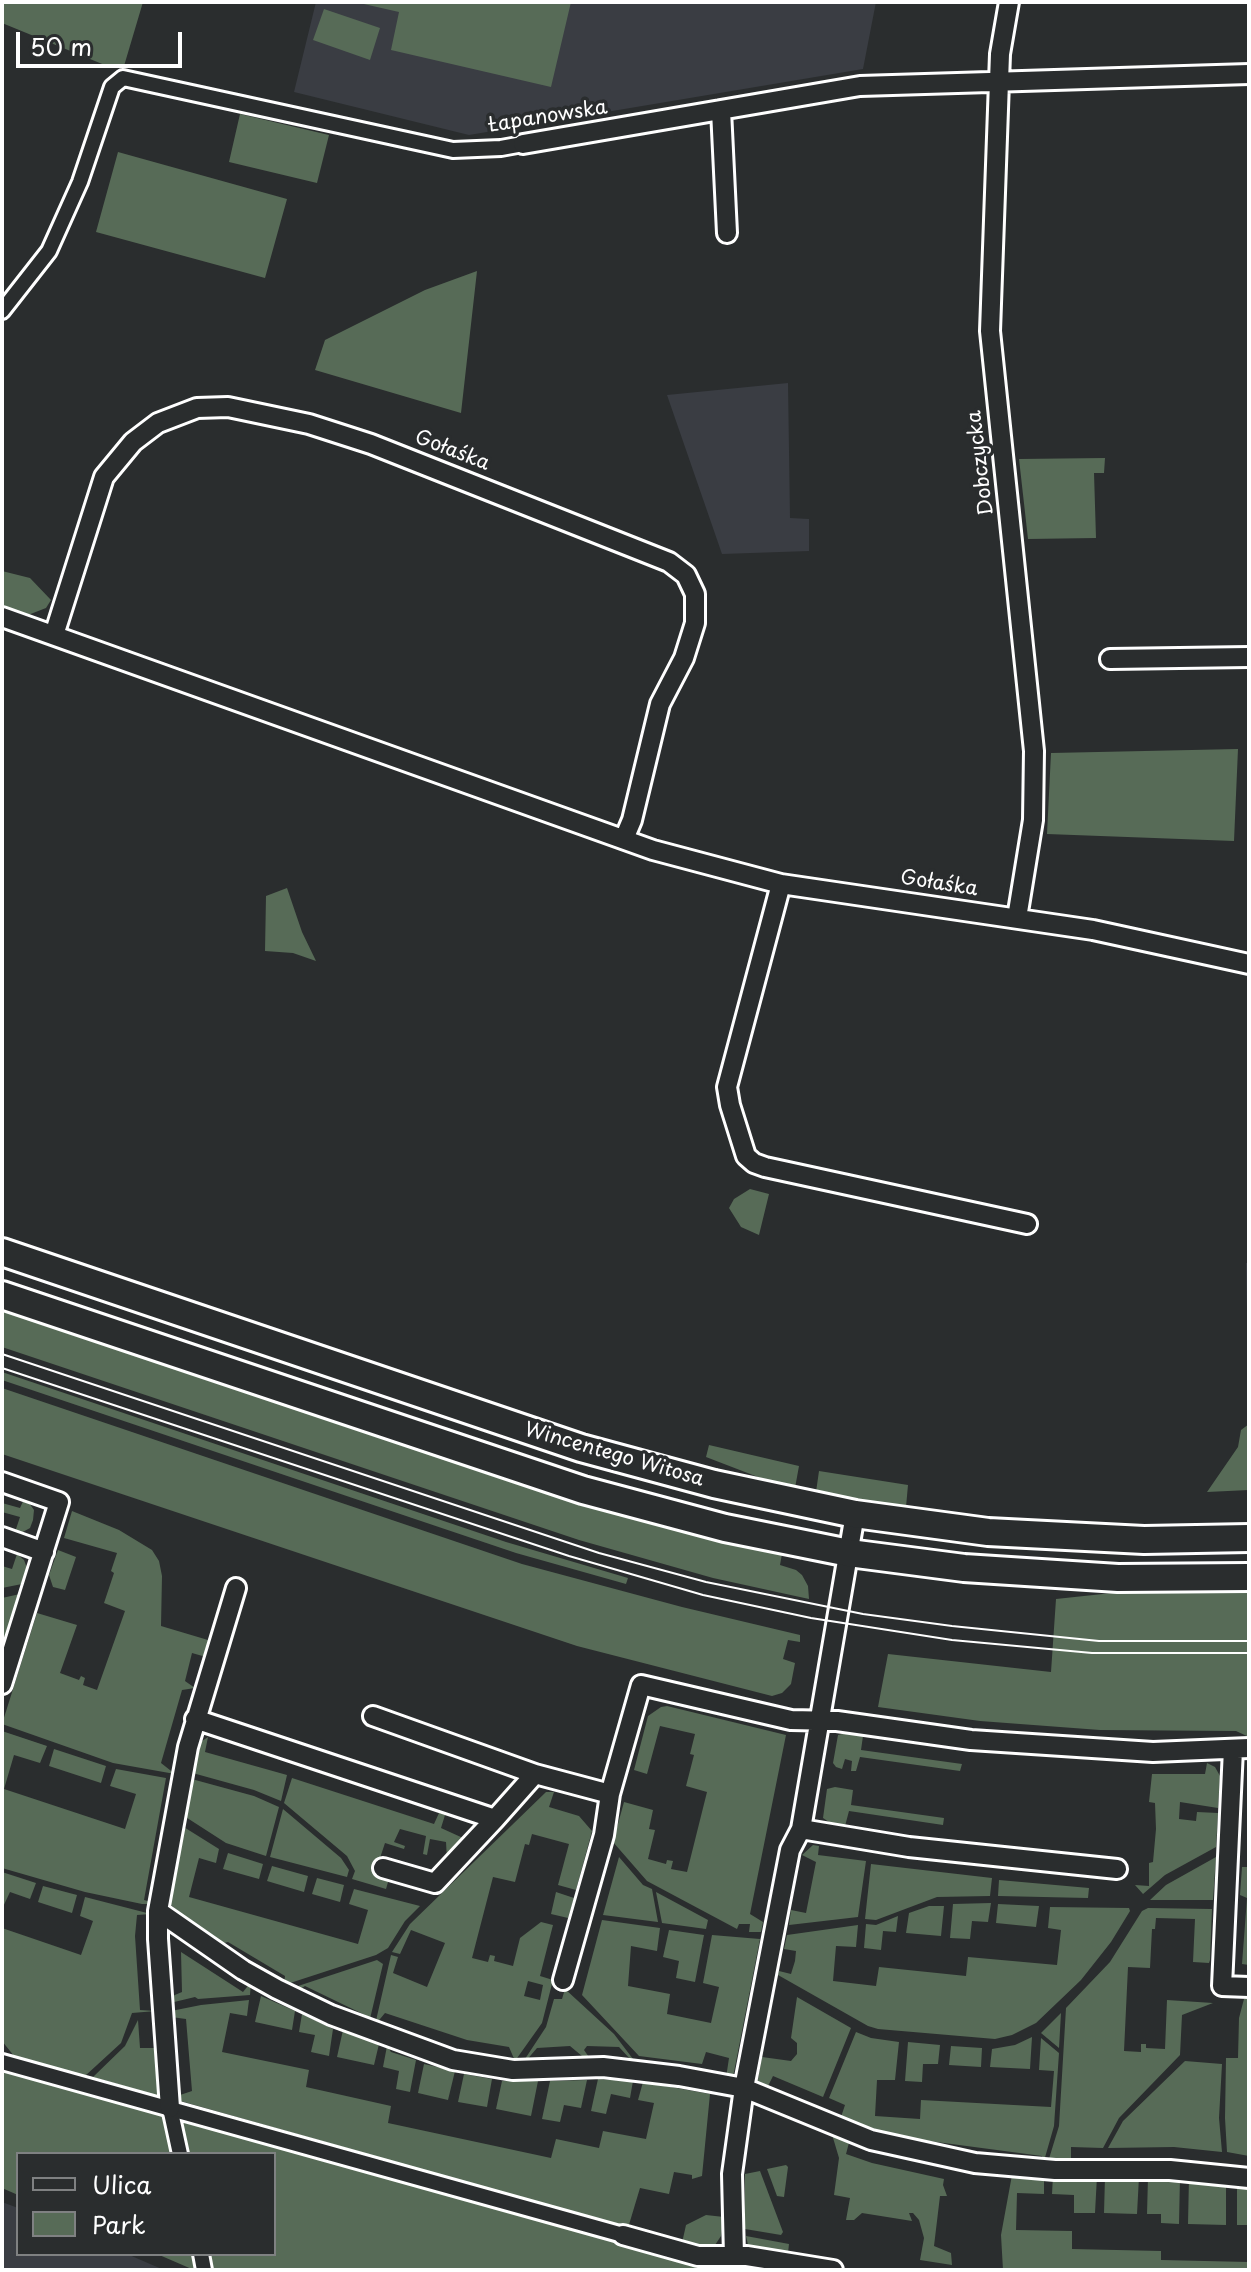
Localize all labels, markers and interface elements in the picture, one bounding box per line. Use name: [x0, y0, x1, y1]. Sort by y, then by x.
scale bar: [20, 16, 186, 66]
text: 50 m: [30, 28, 92, 64]
street label: Łapanowska: [487, 96, 609, 138]
street label: Dobczycka: [963, 409, 999, 517]
street label: Gołaśka: [411, 426, 493, 476]
street label: Gołaśka: [898, 866, 980, 902]
street label: Wincentego Witosa: [522, 1418, 706, 1492]
legend: [16, 2152, 276, 2256]
text: Ulica: [92, 2166, 151, 2202]
text: Park: [92, 2206, 146, 2242]

